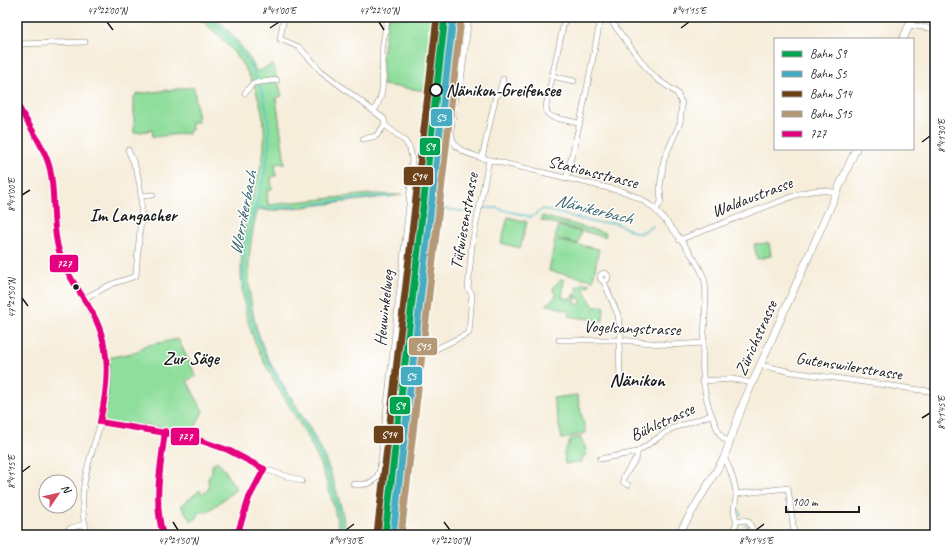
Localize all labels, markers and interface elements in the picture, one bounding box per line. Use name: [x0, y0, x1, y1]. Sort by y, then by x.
text: 47°22'00"N: [87, 4, 129, 17]
text: 8°41'00"E: [262, 4, 298, 17]
text: 47°22'10"N: [359, 4, 401, 17]
text: 8°41'15"E: [672, 4, 708, 17]
legend: [774, 38, 914, 150]
text: Bahn S9: [810, 46, 848, 62]
text: Bahn S5: [810, 66, 847, 82]
place label: Nänikon-Greifensee: [446, 80, 562, 101]
marker: Nänikon-Greifensee: [429, 83, 443, 97]
text: Bahn S14: [810, 86, 854, 102]
text: Bahn S15: [810, 106, 853, 122]
line badge: S5: [430, 108, 453, 127]
text: S5: [436, 110, 447, 124]
text: 8°41'30"E: [935, 117, 948, 153]
text: 727: [810, 126, 827, 142]
line badge: S9: [419, 137, 441, 156]
text: S9: [425, 139, 436, 153]
street label: Stationsstrasse: [546, 151, 642, 194]
line badge: S14: [403, 166, 434, 186]
water label: Werrikerbach: [224, 168, 262, 257]
text: S14: [411, 169, 429, 183]
street label: Tüfwiesenstrasse: [445, 170, 483, 271]
street label: Waldaustrasse: [709, 172, 797, 222]
text: 8°41'00"E: [5, 176, 18, 212]
water label: Nänikerbach: [553, 189, 637, 230]
district label: Im Langacher: [89, 204, 179, 226]
line badge: 727: [49, 254, 79, 273]
text: 727: [57, 256, 72, 270]
street label: Heuwinkelweg: [370, 268, 399, 347]
text: 47°21'50"N: [5, 276, 18, 318]
unlabelled marker: [71, 282, 81, 292]
street label: Zürichstrasse: [730, 296, 782, 379]
street label: Vogelsangstrasse: [583, 316, 682, 340]
line badge: S15: [408, 337, 438, 356]
text: S15: [415, 339, 432, 353]
district label: Zur Säge: [163, 347, 221, 369]
street label: Gutenswilerstrasse: [794, 347, 905, 385]
line badge: S5: [400, 366, 423, 386]
district label: Nänikon: [609, 368, 666, 392]
text: S5: [406, 369, 417, 383]
text: 8°41'45"E: [935, 394, 948, 430]
line badge: S9: [389, 396, 411, 415]
street label: Bühlstrasse: [627, 397, 699, 446]
text: S9: [395, 398, 406, 412]
line badge: S14: [373, 425, 404, 444]
line badge: 727: [170, 427, 200, 446]
text: S14: [381, 427, 399, 441]
text: 727: [178, 429, 193, 443]
text: 8°41'15"E: [5, 453, 18, 489]
north arrow: [38, 474, 78, 514]
text: N: [59, 482, 75, 497]
scale bar: [786, 488, 859, 514]
text: 100 m: [792, 494, 819, 510]
text: 47°21'50"N: [158, 534, 200, 547]
text: 8°41'30"E: [329, 534, 365, 547]
text: 47°22'00"N: [430, 534, 472, 547]
text: 8°41'45"E: [739, 534, 775, 547]

